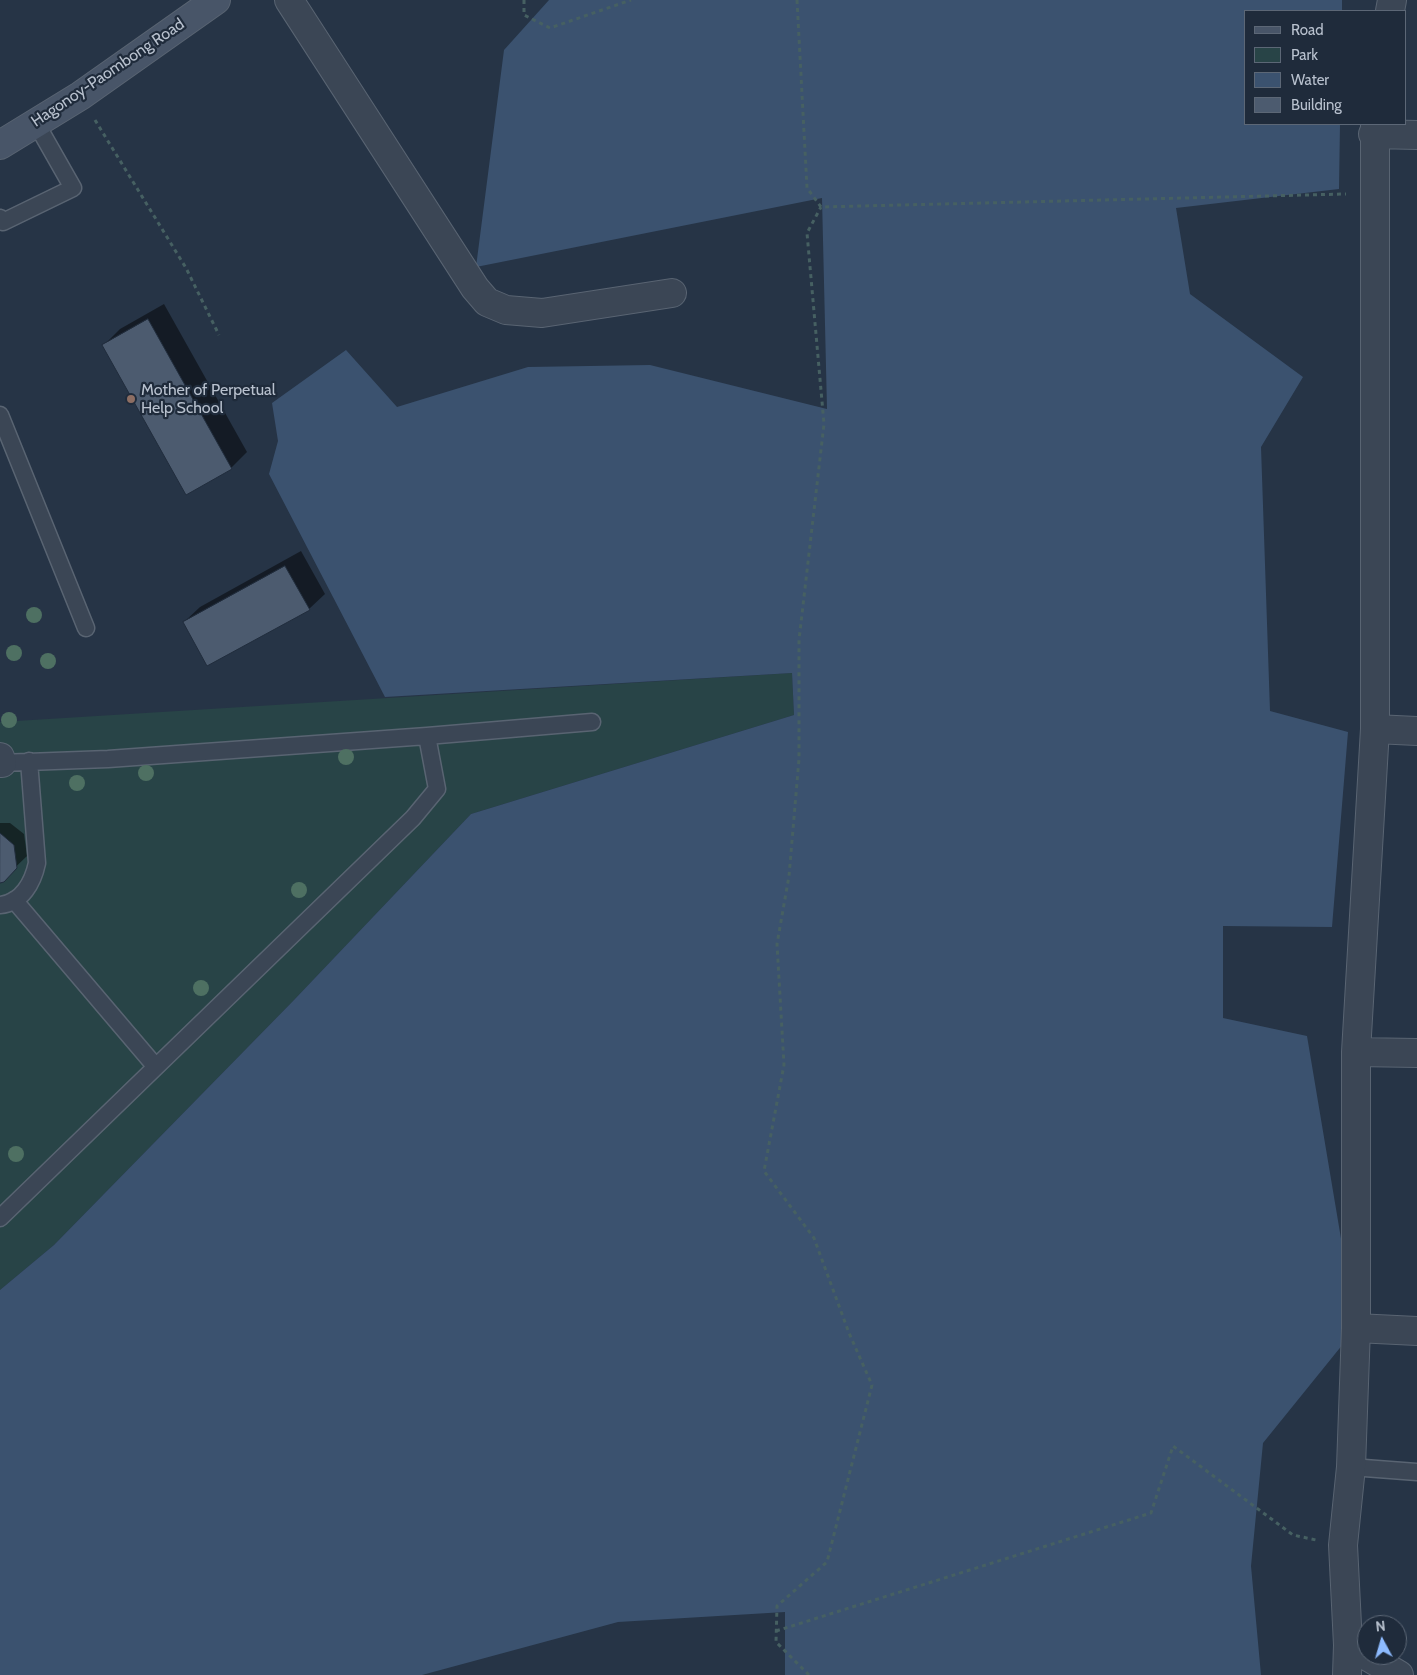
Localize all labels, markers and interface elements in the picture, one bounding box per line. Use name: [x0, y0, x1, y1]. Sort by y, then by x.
legend: [1244, 10, 1407, 125]
street label: Hagonoy-Paombong Road: [28, 15, 188, 131]
text: Road: [1291, 21, 1324, 39]
text: Park: [1291, 46, 1318, 64]
text: Water: [1291, 71, 1329, 89]
text: Building: [1291, 96, 1342, 114]
place label: Mother of Perpetual Help School: [141, 380, 276, 418]
marker: Mother of Perpetual Help School: [125, 393, 137, 405]
north arrow: [1357, 1615, 1407, 1665]
text: N: [1375, 1617, 1386, 1636]

